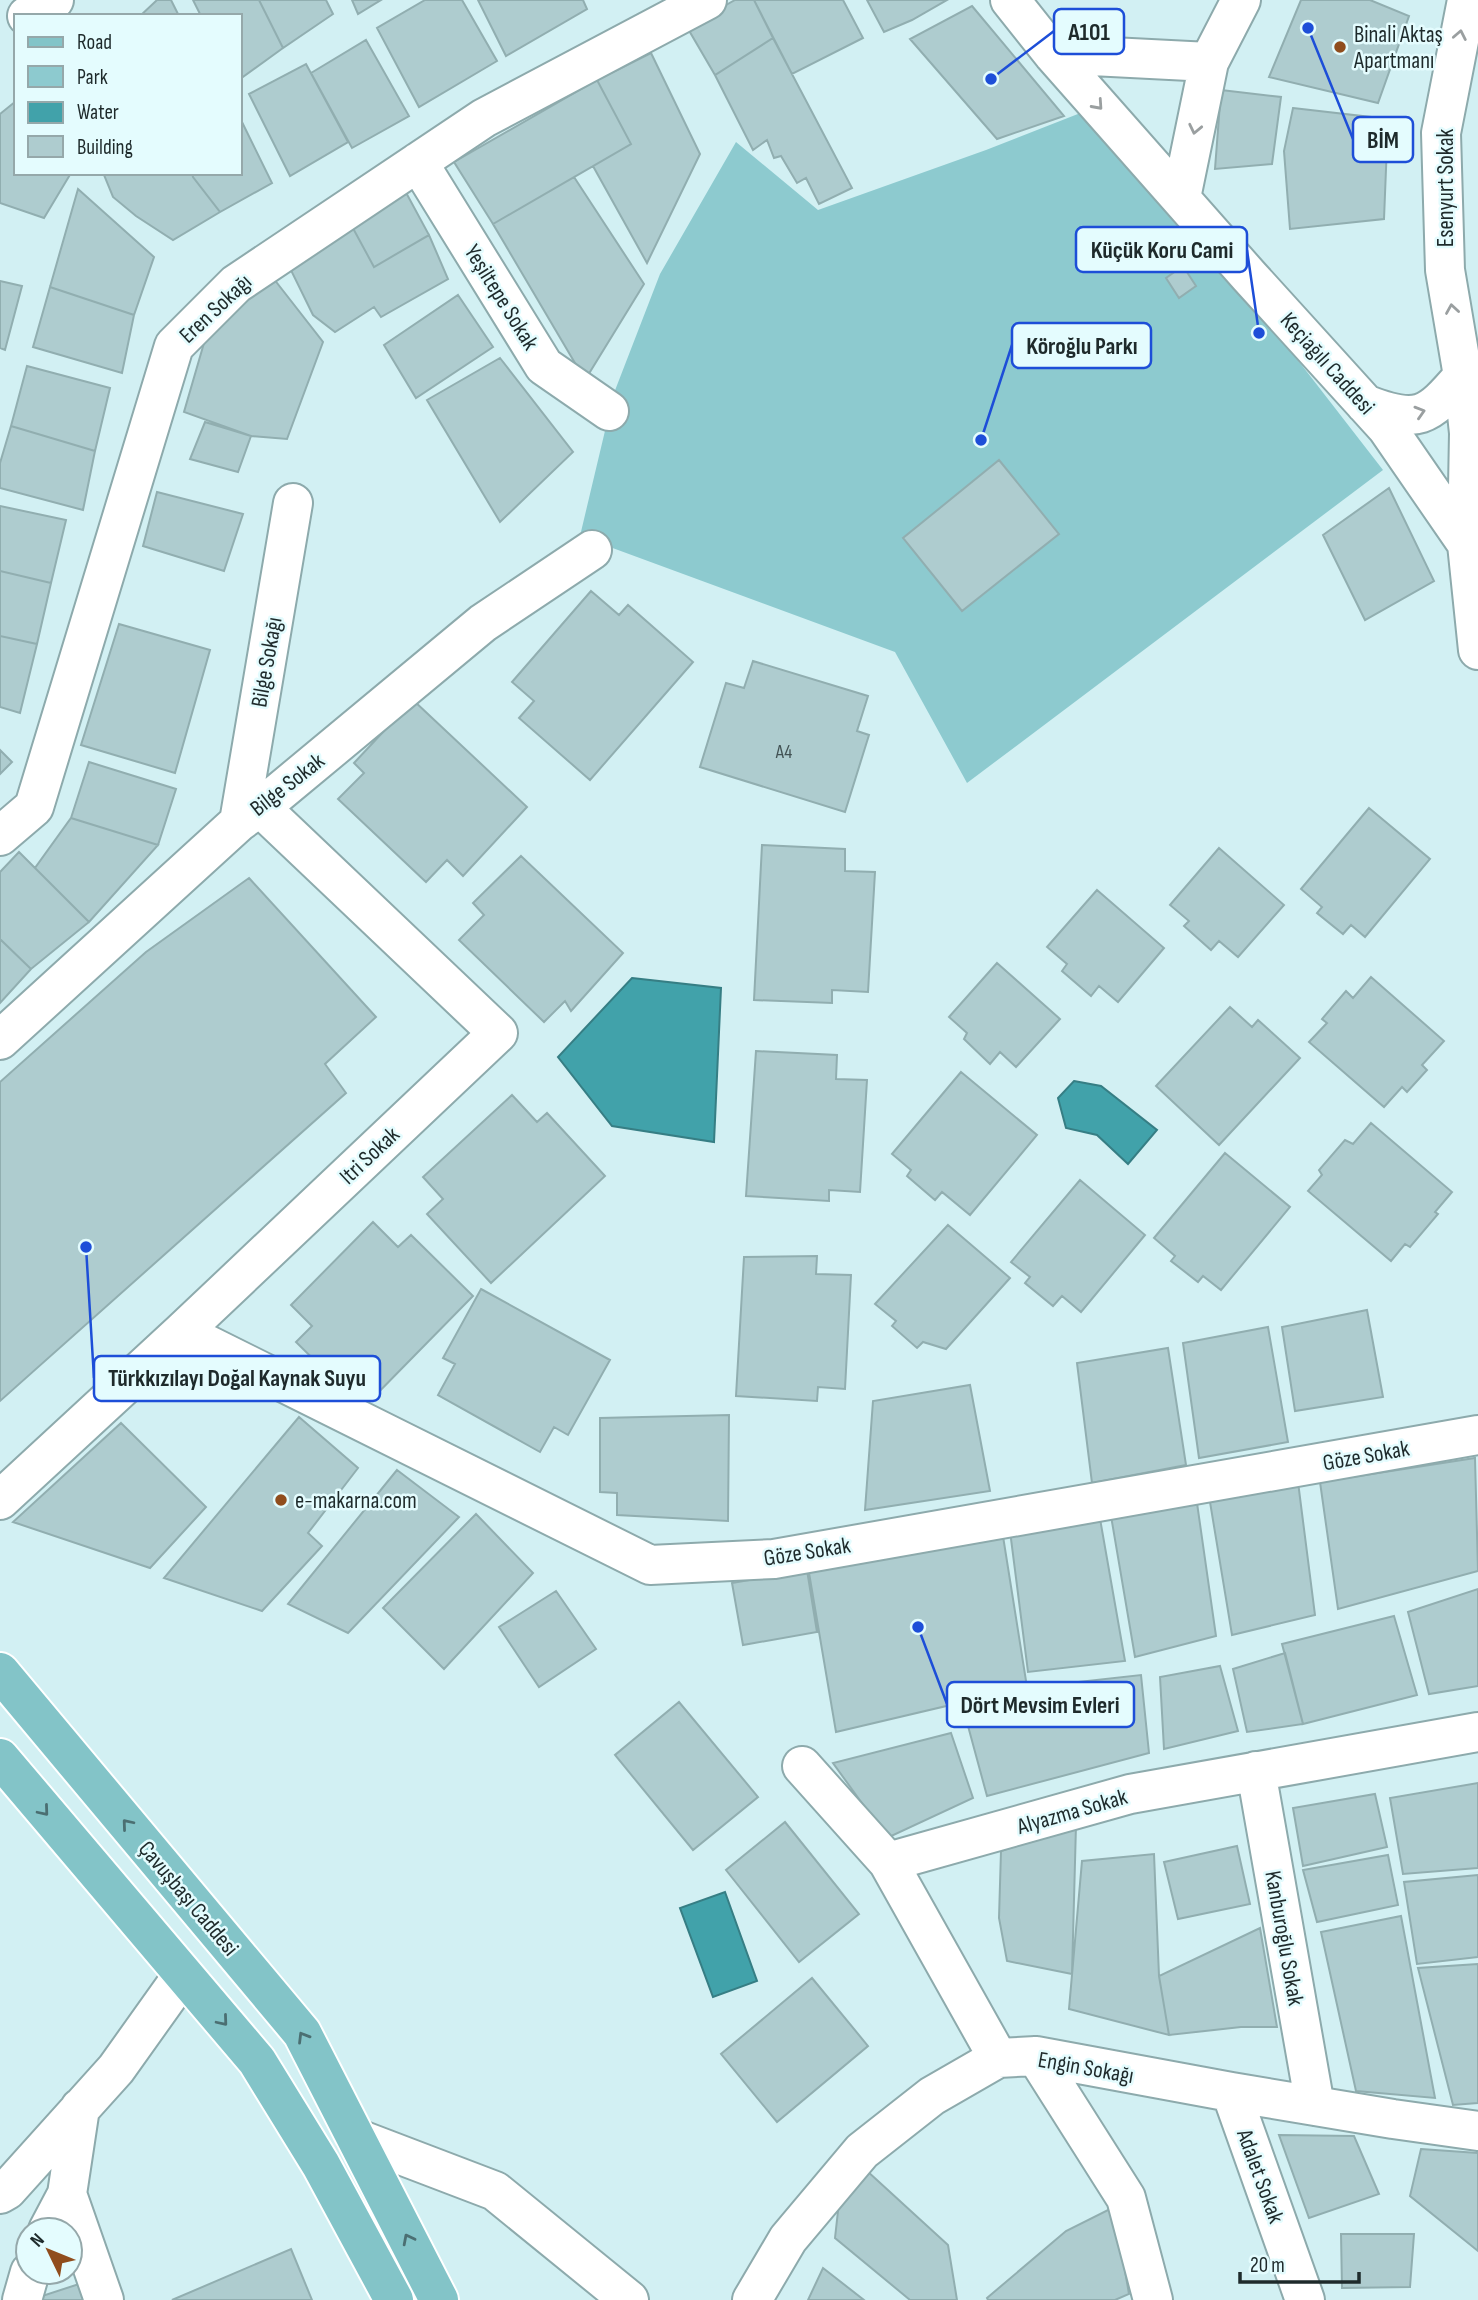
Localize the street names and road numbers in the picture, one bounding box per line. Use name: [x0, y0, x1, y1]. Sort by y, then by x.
street label: Esenyurt Sokak: [1432, 128, 1460, 247]
street label: Yeşiltepe Sokak: [458, 240, 545, 356]
street label: Eren Sokağı: [174, 268, 258, 349]
street label: Keçiağılı Caddesi: [1274, 307, 1380, 421]
street label: Bilge Sokağı: [245, 615, 289, 710]
street label: Bilge Sokak: [245, 747, 331, 822]
street label: Itri Sokak: [334, 1121, 406, 1191]
street label: Göze Sokak: [1321, 1435, 1412, 1477]
street label: Göze Sokak: [762, 1531, 853, 1573]
street label: Alyazma Sokak: [1013, 1783, 1131, 1841]
street label: Çavuşbaşı Caddesi: [132, 1835, 244, 1962]
street label: Kanburoğlu Sokak: [1258, 1869, 1310, 2008]
street label: Engin Sokağı: [1036, 2046, 1136, 2090]
street label: Adalet Sokak: [1230, 2125, 1290, 2227]

